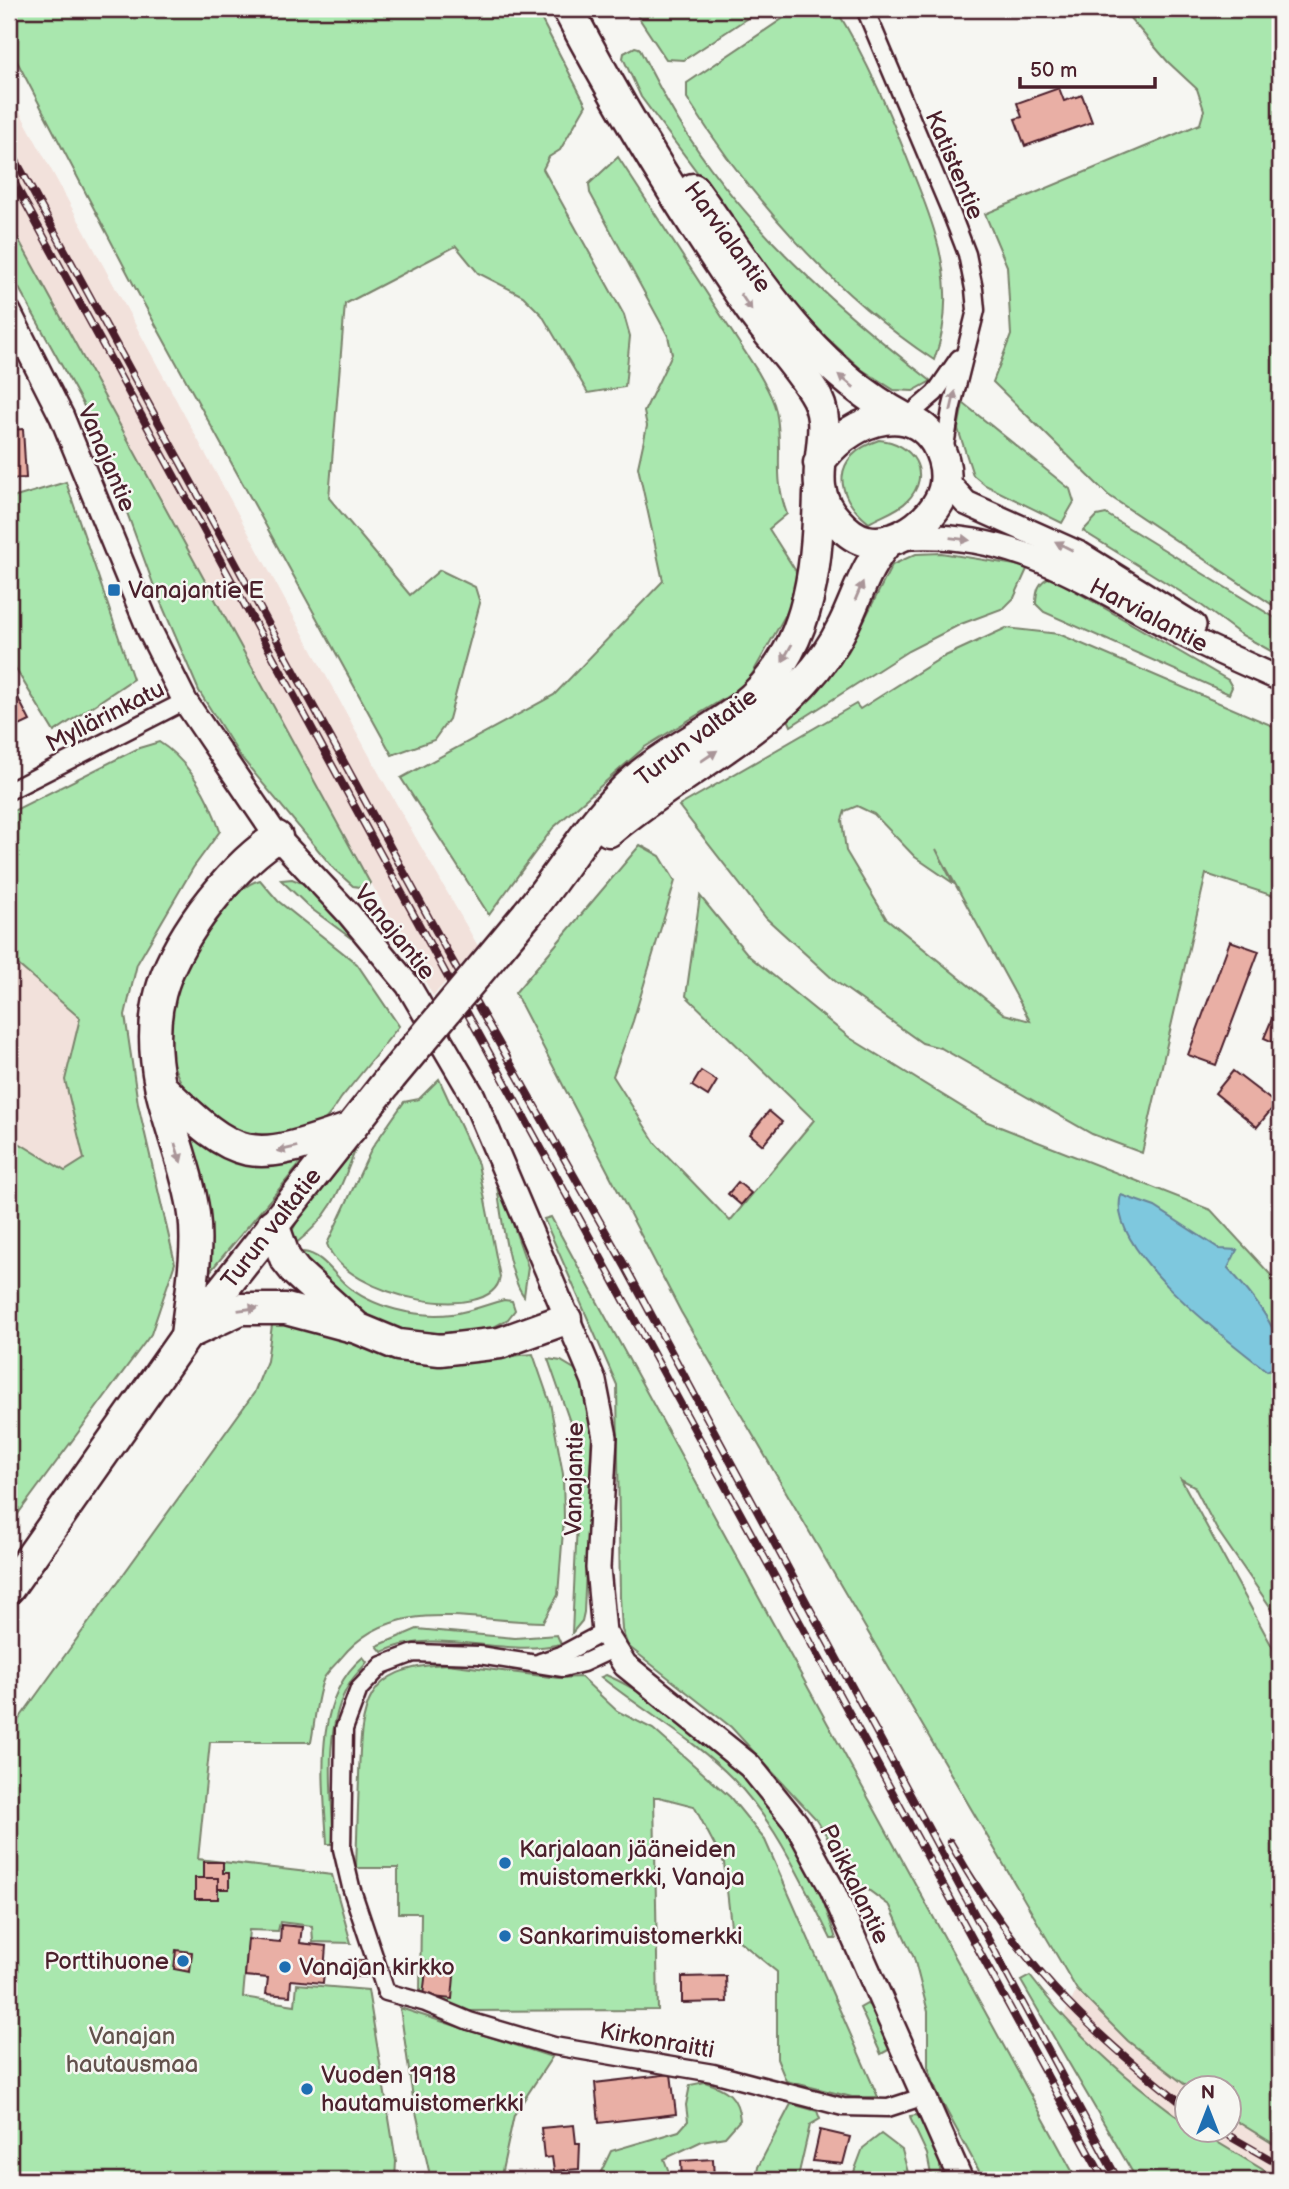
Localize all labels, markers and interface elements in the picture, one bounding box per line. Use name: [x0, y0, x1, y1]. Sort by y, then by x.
scale bar: [1020, 46, 1154, 90]
text: 50 m: [1030, 58, 1077, 83]
street label: Katistentie: [919, 106, 990, 224]
street label: Harvialantie: [678, 176, 778, 298]
one-way arrow: [739, 292, 752, 312]
one-way arrow: [838, 374, 855, 389]
one-way arrow: [948, 390, 959, 412]
street label: Vanajantie: [71, 400, 142, 516]
one-way arrow: [949, 534, 971, 545]
one-way arrow: [1054, 540, 1074, 551]
street label: Harvialantie: [1085, 572, 1213, 659]
place label: Vanajantie E: [128, 576, 264, 605]
one-way arrow: [853, 580, 864, 601]
marker: Vanajantie E: [106, 582, 122, 598]
one-way arrow: [781, 644, 793, 663]
street label: Myllärinkatu: [41, 674, 169, 759]
street label: Turun valtatie: [629, 682, 763, 793]
one-way arrow: [700, 750, 719, 763]
street label: Vanajantie: [348, 879, 442, 986]
one-way arrow: [174, 1143, 184, 1164]
one-way arrow: [276, 1144, 298, 1155]
street label: Turun valtatie: [215, 1162, 328, 1295]
one-way arrow: [237, 1304, 259, 1315]
street label: Vanajantie: [559, 1422, 590, 1536]
street label: Paikkalantie: [813, 1820, 896, 1949]
place label: Karjalaan jääneiden muistomerkki, Vanaja: [519, 1835, 745, 1892]
marker: Karjalaan jääneiden muistomerkki, Vanaja: [497, 1855, 513, 1871]
place label: Sankarimuistomerkki: [519, 1922, 743, 1951]
marker: Sankarimuistomerkki: [497, 1928, 513, 1944]
place label: Porttihuone: [44, 1947, 169, 1976]
marker: Porttihuone: [175, 1953, 191, 1969]
place label: Vanajan kirkko: [299, 1953, 455, 1982]
marker: Vanajan kirkko: [277, 1959, 293, 1975]
street label: Kirkonraitti: [597, 2016, 717, 2065]
park label: Vanajan hautausmaa: [66, 2022, 198, 2079]
place label: Vuoden 1918 hautamuistomerkki: [321, 2061, 524, 2118]
north arrow: [1174, 2074, 1244, 2144]
marker: Vuoden 1918 hautamuistomerkki: [299, 2081, 315, 2097]
text: N: [1201, 2082, 1215, 2105]

